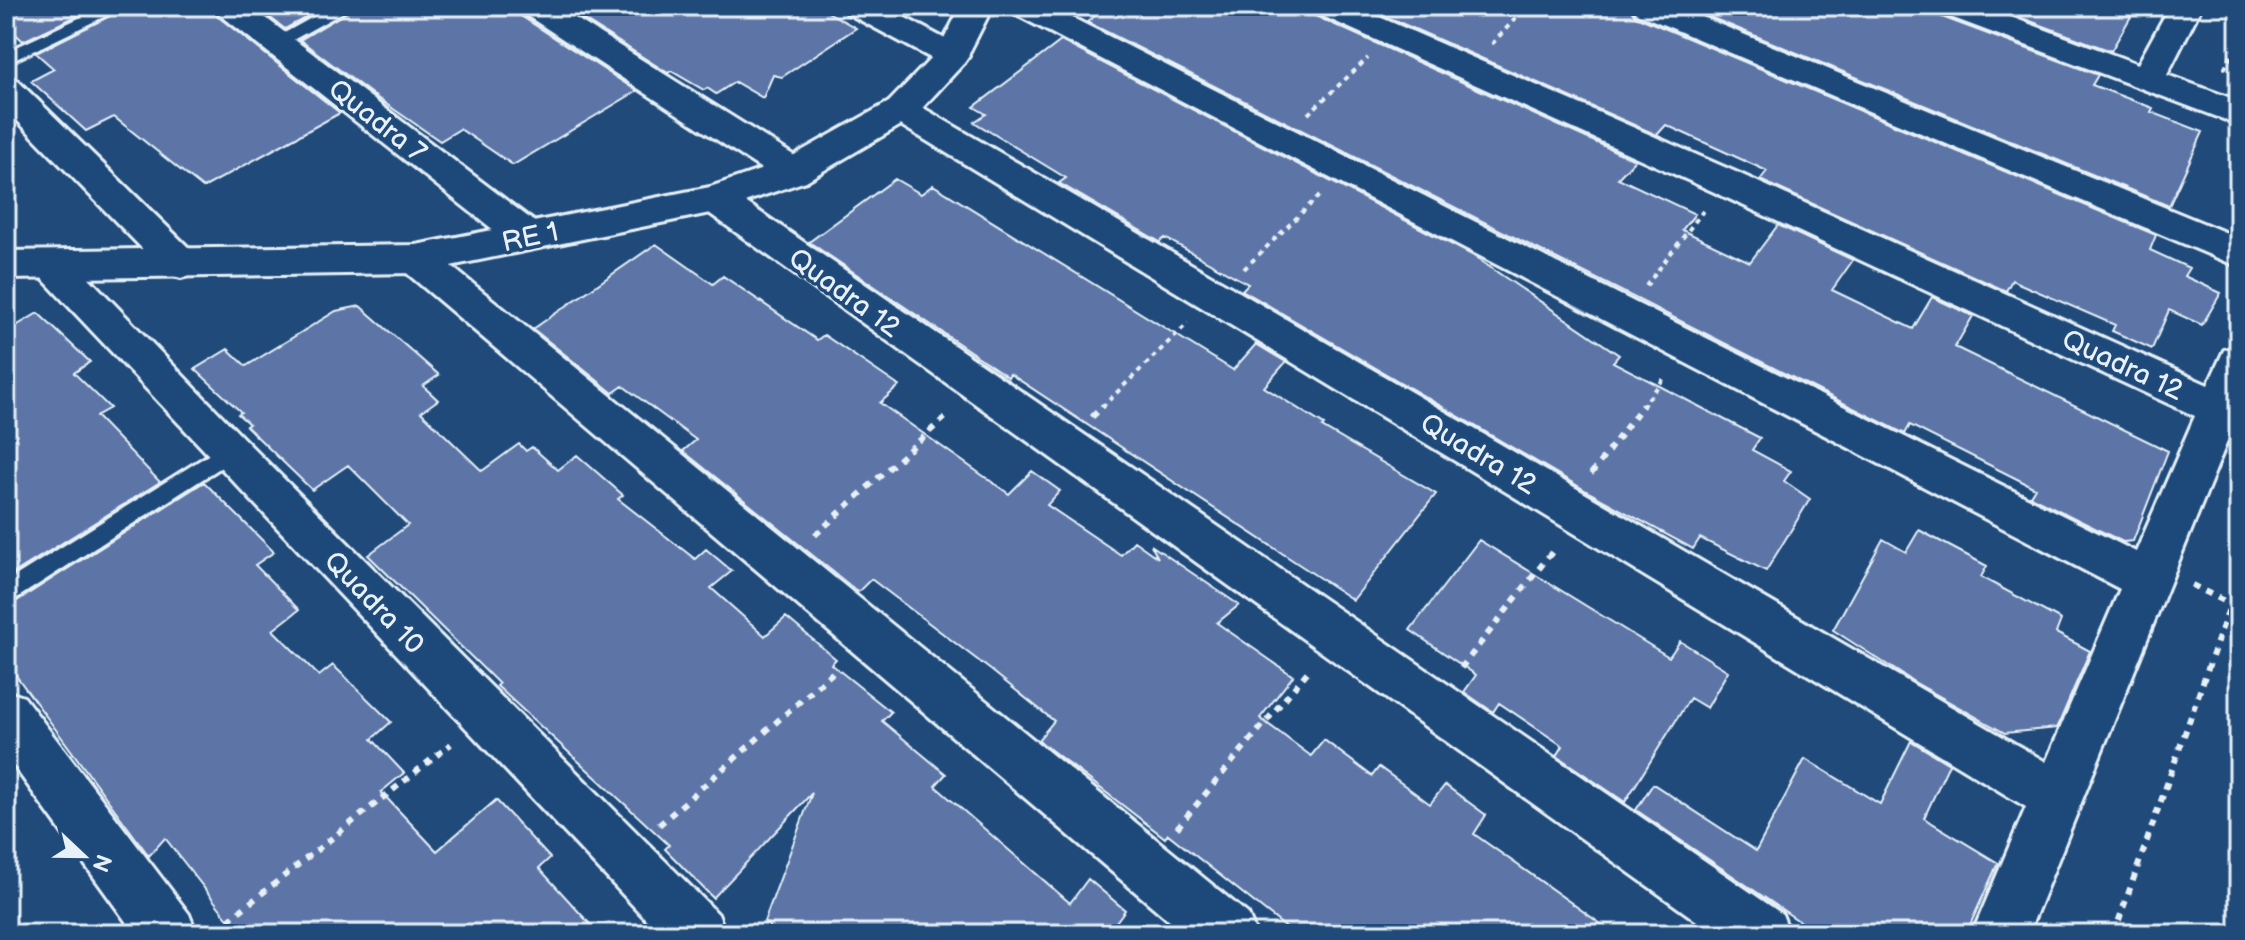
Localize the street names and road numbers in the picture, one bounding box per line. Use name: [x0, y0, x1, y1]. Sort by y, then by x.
street label: Quadra 7: [322, 73, 433, 170]
street label: RE 1: [499, 215, 562, 260]
street label: Quadra 12: [782, 242, 907, 345]
street label: Quadra 12: [2057, 323, 2188, 408]
street label: Quadra 12: [1414, 407, 1543, 502]
street label: Quadra 10: [317, 545, 431, 661]

